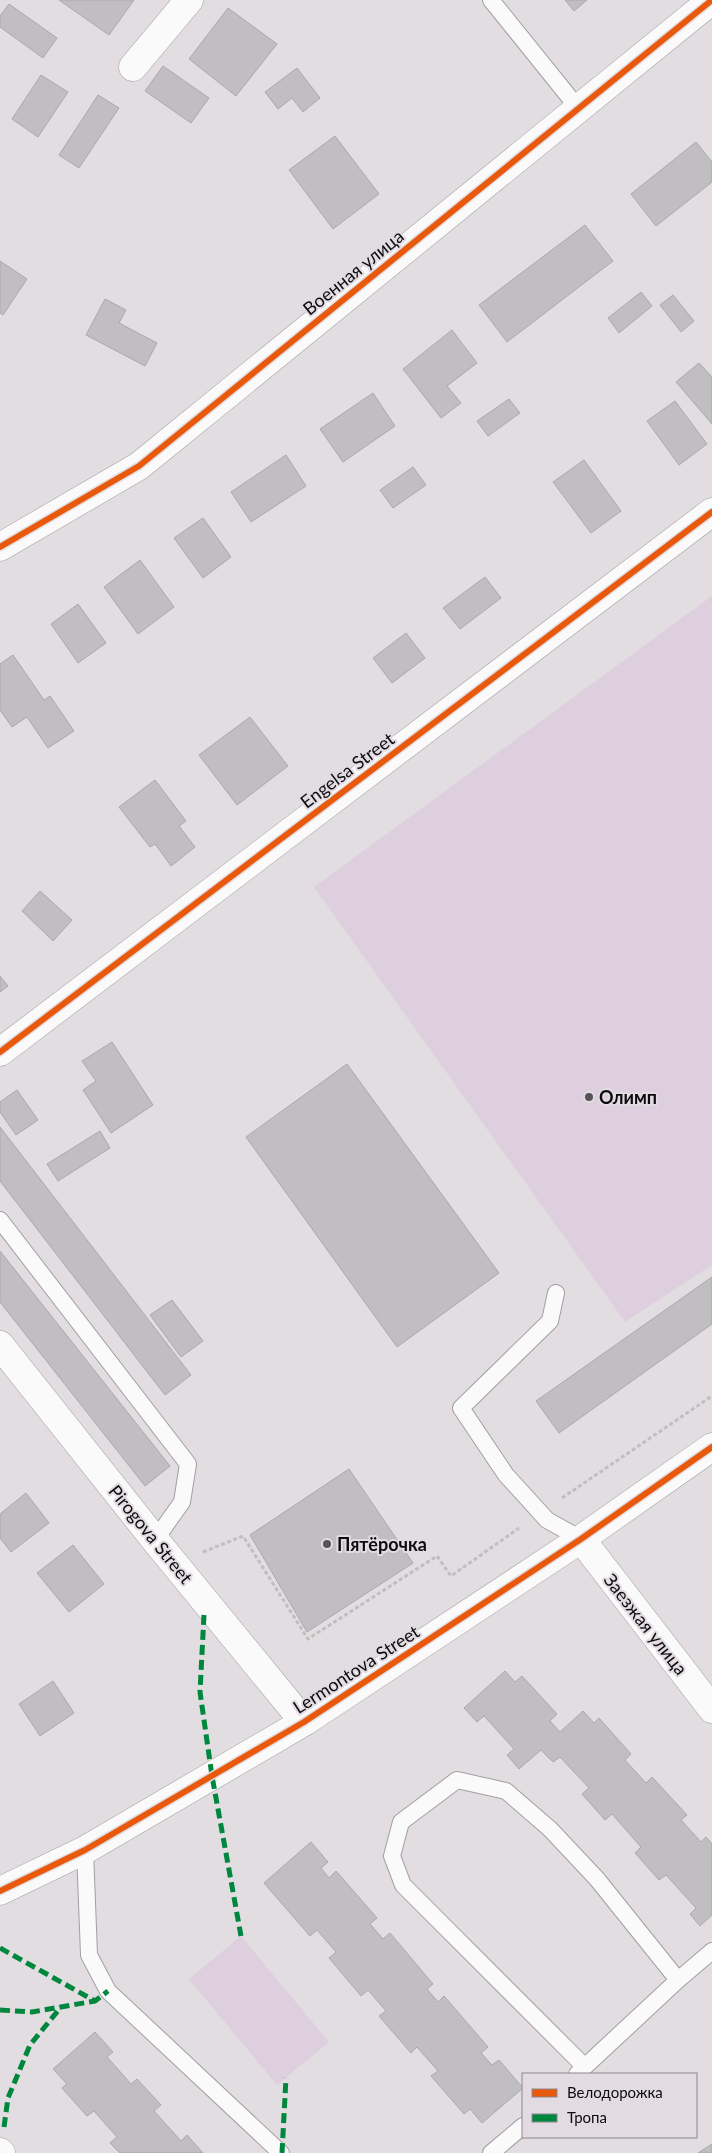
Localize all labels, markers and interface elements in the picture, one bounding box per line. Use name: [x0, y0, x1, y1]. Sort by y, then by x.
street label: Военная улица: [298, 225, 408, 319]
street label: Engelsa Street: [296, 727, 399, 812]
place label: Олимп: [599, 1086, 657, 1108]
marker: Олимп: [583, 1091, 595, 1103]
street label: Pirogova Street: [104, 1480, 198, 1588]
place label: Пятёрочка: [337, 1533, 427, 1555]
marker: Пятёрочка: [321, 1538, 333, 1550]
street label: Заезжая улица: [600, 1569, 692, 1679]
street label: Lermontova Street: [289, 1620, 424, 1718]
legend: [522, 2073, 697, 2138]
text: Велодорожка: [567, 2083, 663, 2101]
text: Тропа: [567, 2108, 607, 2126]

